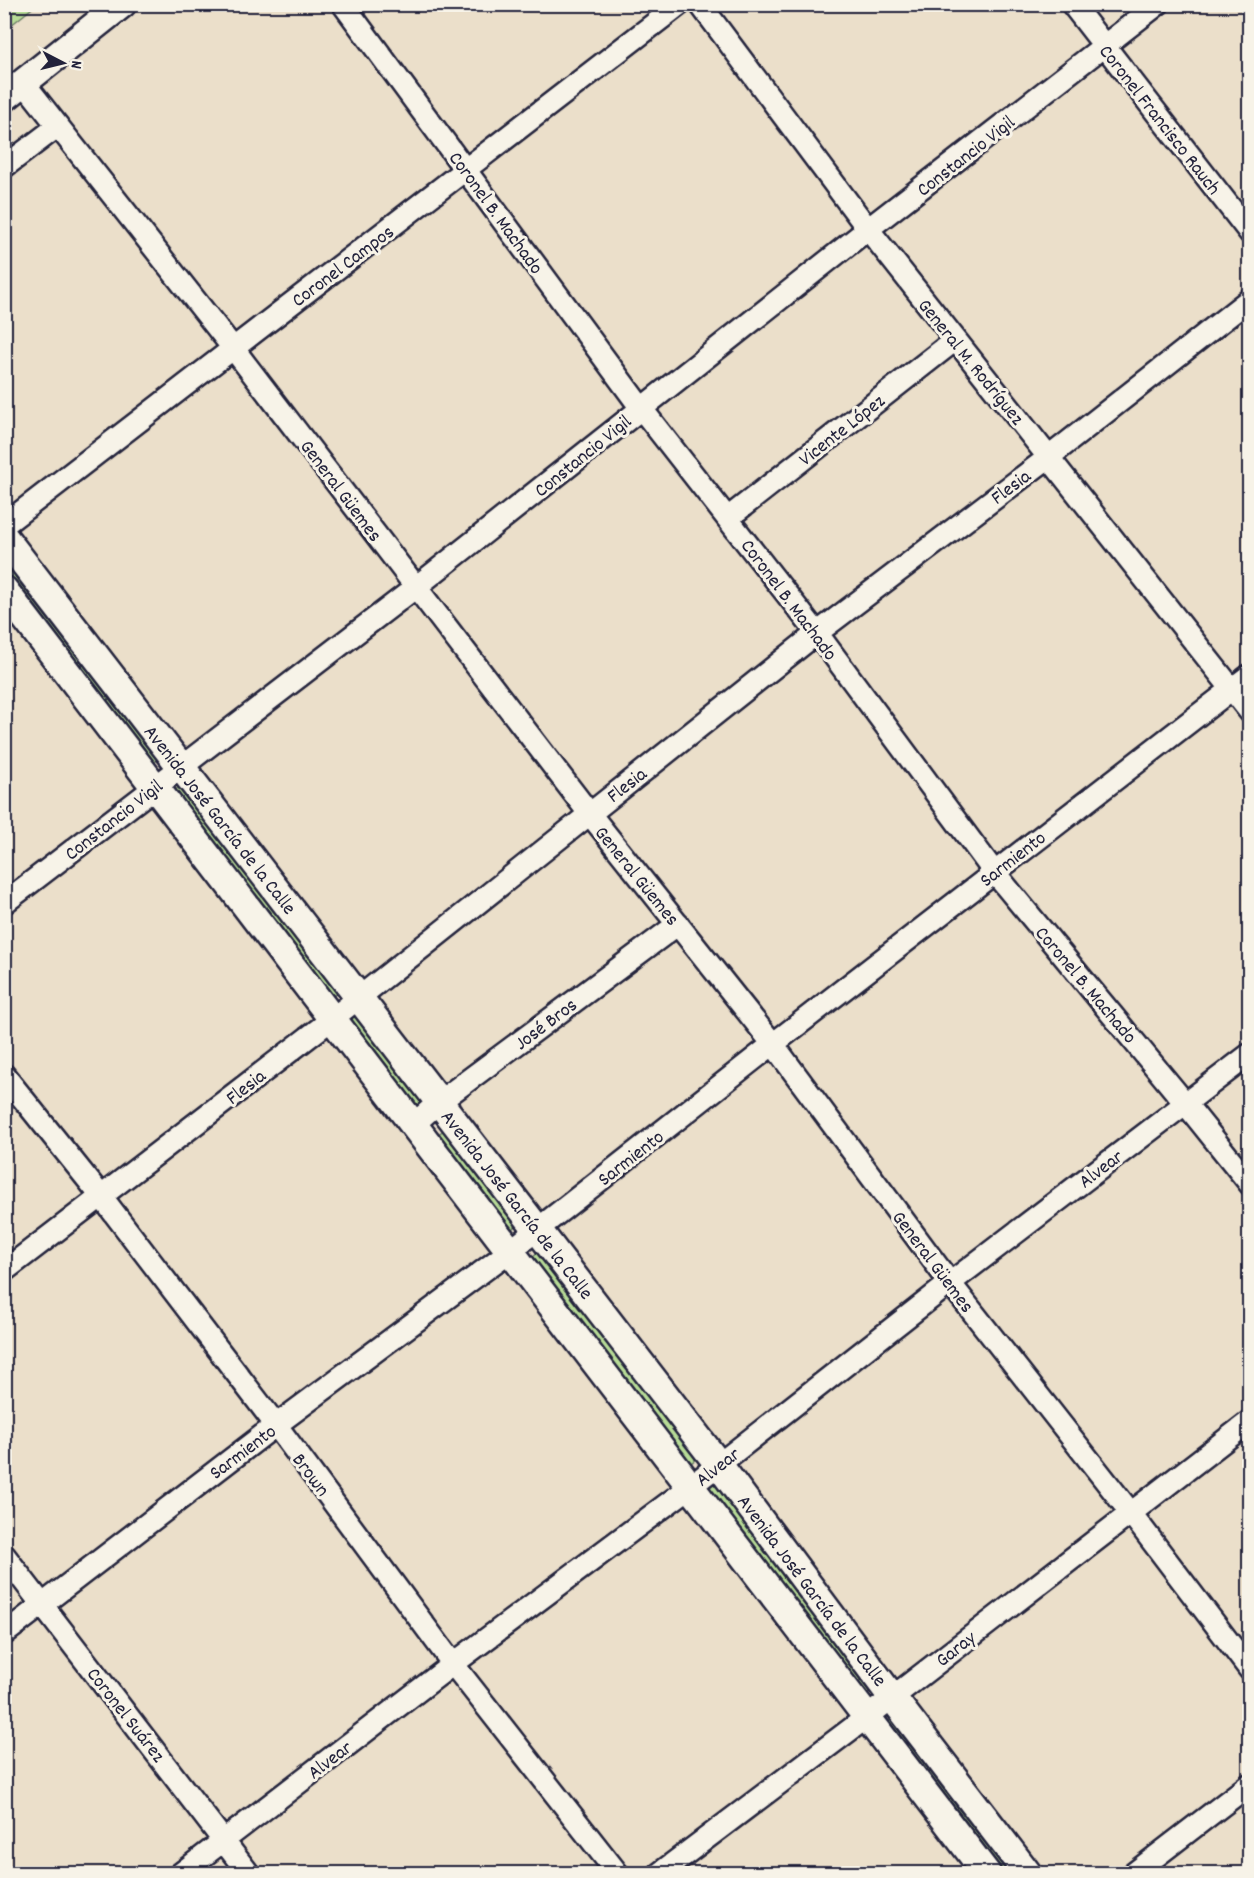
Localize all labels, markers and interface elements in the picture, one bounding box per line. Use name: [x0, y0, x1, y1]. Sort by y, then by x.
north arrow: [33, 33, 93, 93]
street label: Coronel Francisco Rauch: [1091, 40, 1226, 202]
text: N: [63, 59, 87, 70]
street label: Constancio Vigil: [912, 110, 1022, 205]
street label: Coronel B. Machado: [440, 147, 549, 281]
street label: Coronel Campos: [287, 219, 401, 315]
street label: General M. Rodríguez: [910, 294, 1030, 432]
street label: Vicente López: [794, 388, 892, 474]
street label: Constancio Vigil: [529, 409, 639, 505]
street label: General Güemes: [292, 435, 387, 549]
street label: Flesia: [986, 464, 1038, 513]
street label: Coronel B. Machado: [733, 534, 843, 668]
street label: Avenida José García de la Calle: [136, 720, 302, 922]
street label: Flesia: [602, 761, 654, 811]
street label: Constancio Vigil: [60, 774, 170, 869]
street label: General Güemes: [587, 821, 685, 933]
street label: Sarmiento: [975, 825, 1053, 895]
street label: Coronel B. Machado: [1027, 921, 1142, 1051]
street label: José Bros: [510, 993, 584, 1058]
street label: Flesia: [221, 1063, 273, 1113]
street label: Avenida José García de la Calle: [433, 1105, 599, 1307]
street label: Sarmiento: [593, 1124, 671, 1194]
street label: Alvear: [1074, 1144, 1131, 1197]
street label: General Güemes: [884, 1206, 979, 1320]
street label: Sarmiento: [204, 1419, 283, 1488]
street label: Alvear: [691, 1442, 747, 1495]
street label: Brown: [284, 1448, 335, 1503]
street label: Avenida José García de la Calle: [729, 1490, 892, 1694]
street label: Garay: [931, 1625, 984, 1675]
street label: Coronel Suárez: [79, 1662, 171, 1770]
street label: Alvear: [303, 1735, 360, 1788]

